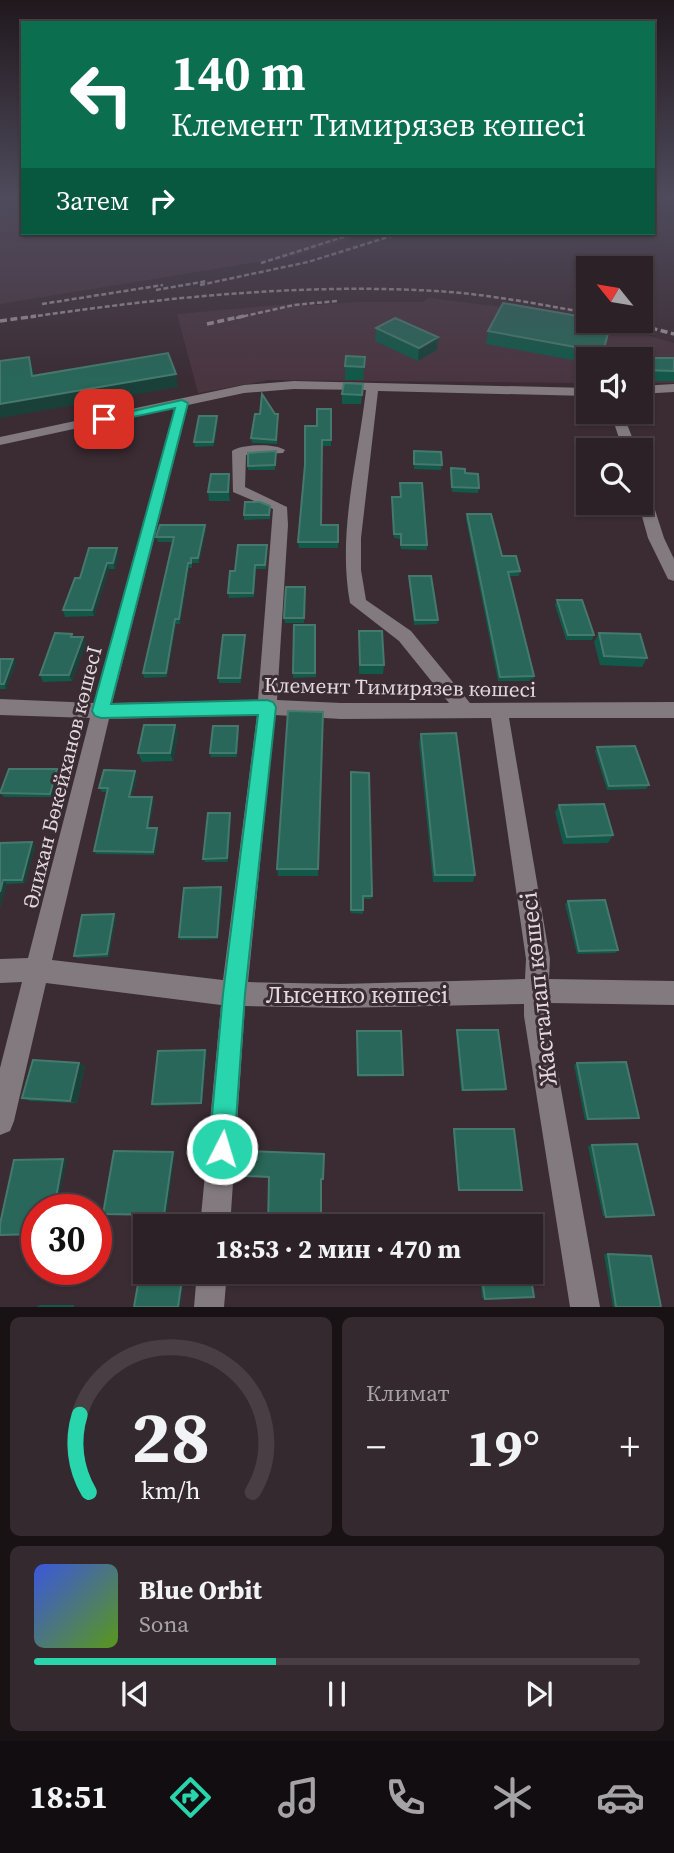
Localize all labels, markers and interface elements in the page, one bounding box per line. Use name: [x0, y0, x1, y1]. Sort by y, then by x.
text: 140 m: [171, 39, 306, 106]
icon: left: [56, 49, 147, 140]
text: Клемент Тимирязев көшесі: [171, 103, 586, 147]
icon: right: [143, 182, 181, 220]
text: Затем: [56, 183, 129, 219]
north arrow: [576, 256, 653, 332]
map controls: [576, 256, 653, 515]
button: sound: [576, 347, 653, 424]
pin: [74, 389, 134, 449]
icon: arrive: [85, 400, 123, 438]
button: search: [576, 438, 653, 515]
street label: Әлихан Бөкейханов көшесI: [15, 643, 109, 911]
street label: Клемент Тимирязев көшесі: [264, 670, 536, 704]
street label: Жасталап көшесі: [511, 890, 565, 1088]
street label: Лысенко көшесі: [266, 978, 448, 1011]
position arrow: [185, 1112, 259, 1186]
speed limit sign: 30: [21, 1194, 112, 1285]
text: 18:53 · 2 мин · 470 m: [215, 1231, 461, 1267]
text: Климат: [366, 1377, 450, 1409]
text: 28: [132, 1388, 210, 1487]
text: 19°: [466, 1412, 540, 1483]
text: −: [366, 1421, 386, 1473]
text: +: [620, 1421, 640, 1473]
text: km/h: [141, 1473, 201, 1507]
text: Blue Orbit: [139, 1572, 262, 1608]
text: Sona: [139, 1608, 189, 1640]
icon: previous: [116, 1675, 154, 1713]
icon: pause: [318, 1675, 356, 1713]
icon: next: [520, 1675, 558, 1713]
icon: directions: [166, 1773, 215, 1822]
icon: music: [274, 1773, 323, 1822]
icon: phone: [381, 1773, 430, 1822]
icon: climate: [488, 1773, 537, 1822]
icon: car: [596, 1773, 645, 1822]
text: 18:51: [29, 1775, 108, 1819]

